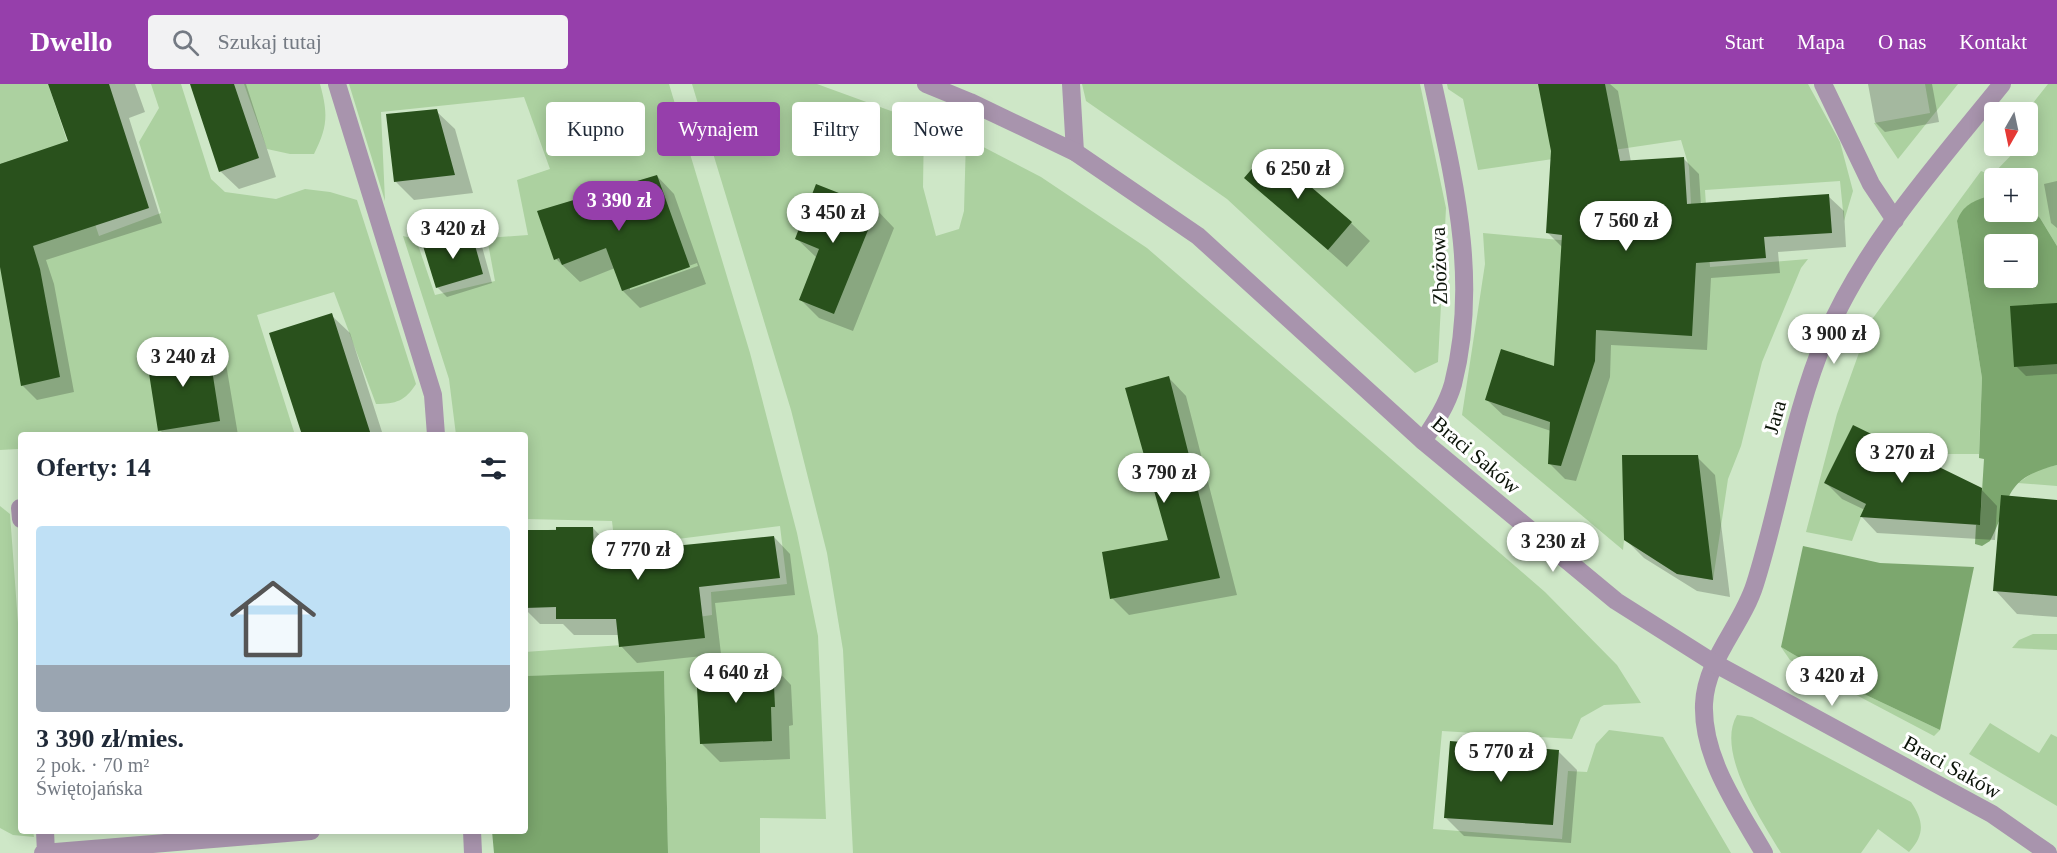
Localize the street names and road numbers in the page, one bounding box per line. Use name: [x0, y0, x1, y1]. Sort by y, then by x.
street label: Zbożowa: [1426, 226, 1452, 305]
street label: Jara: [1759, 397, 1791, 437]
street label: Braci Saków: [1427, 411, 1526, 499]
street label: Braci Saków: [1899, 730, 2006, 804]

